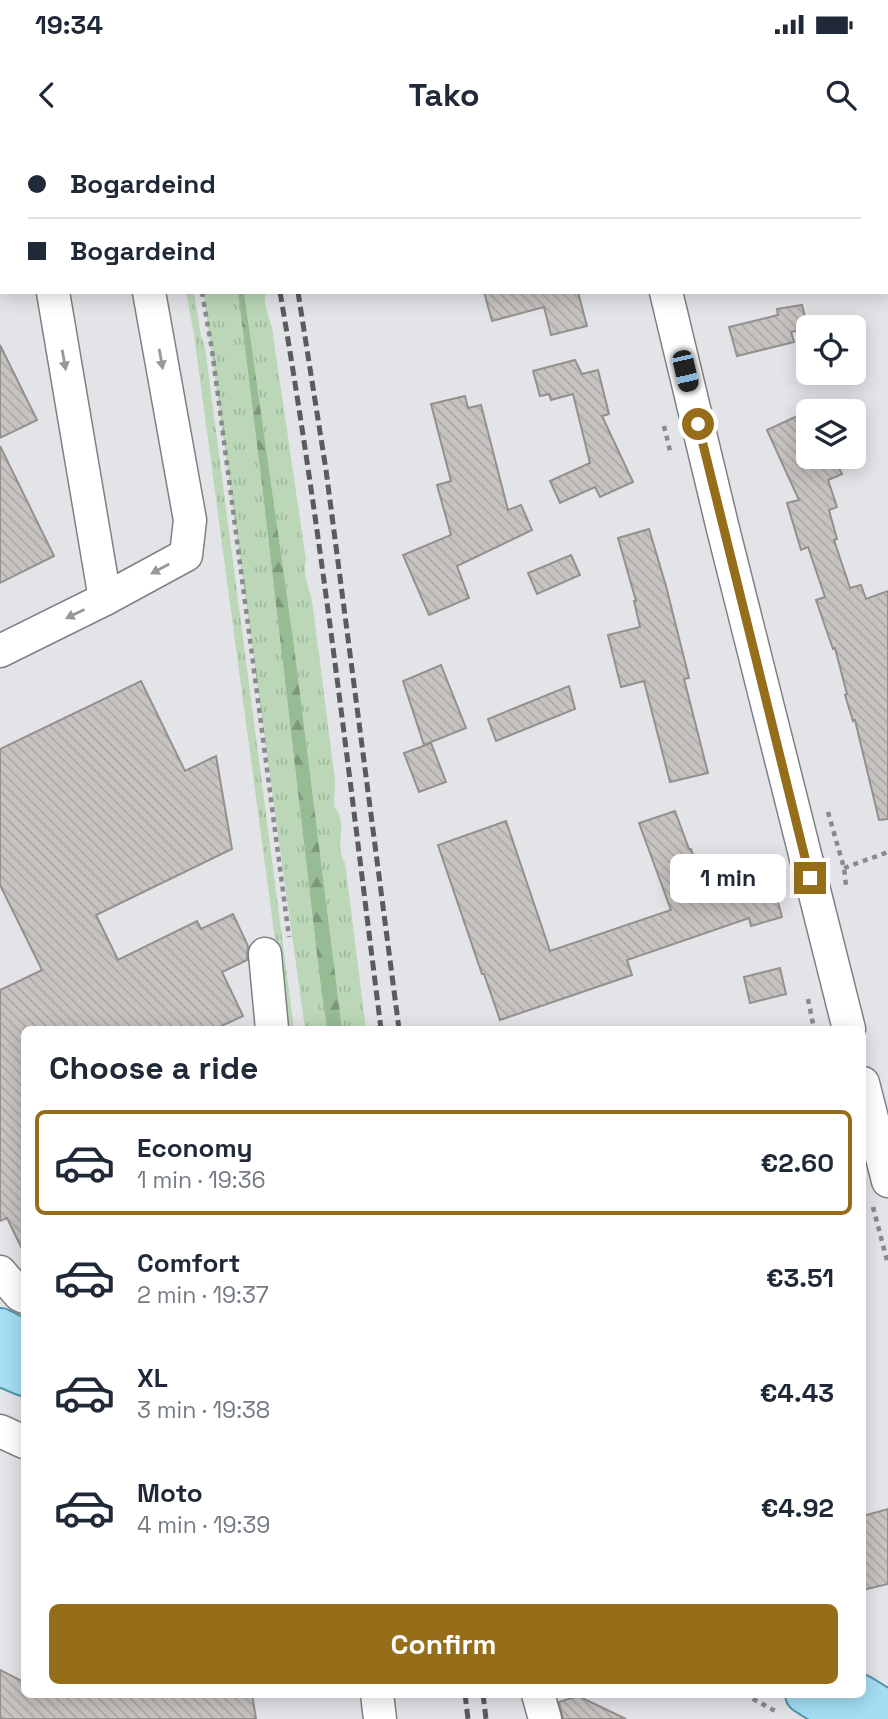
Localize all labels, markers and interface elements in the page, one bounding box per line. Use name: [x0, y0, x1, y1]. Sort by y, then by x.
text: 19:34: [35, 8, 103, 42]
text: Tako: [408, 75, 480, 115]
icon: back: [28, 76, 66, 114]
icon: search: [822, 76, 860, 114]
text: Bogardeind: [70, 167, 216, 201]
text: Bogardeind: [70, 234, 216, 268]
map controls: [796, 315, 866, 469]
button: locate: [796, 315, 866, 385]
car: [671, 348, 700, 394]
one-way arrow: [59, 349, 70, 371]
one-way arrow: [156, 349, 167, 371]
button: layers: [796, 399, 866, 469]
route start: [682, 408, 714, 440]
one-way arrow: [151, 563, 170, 575]
one-way arrow: [65, 608, 85, 619]
callout: 1 min: [670, 854, 786, 902]
route end: [794, 862, 826, 894]
text: 1 min: [700, 863, 756, 893]
text: Choose a ride: [49, 1048, 259, 1088]
icon: car: [53, 1131, 116, 1194]
text: Economy: [137, 1131, 253, 1165]
text: €2.60: [761, 1146, 834, 1180]
text: 1 min · 19:36: [137, 1165, 266, 1195]
icon: car: [53, 1246, 116, 1309]
text: Comfort: [137, 1246, 240, 1280]
text: €3.51: [766, 1261, 834, 1295]
text: 2 min · 19:37: [137, 1280, 269, 1310]
icon: car: [53, 1361, 116, 1424]
text: XL: [137, 1361, 168, 1395]
text: €4.43: [760, 1376, 834, 1410]
text: 3 min · 19:38: [137, 1395, 270, 1425]
icon: car: [53, 1476, 116, 1539]
text: Moto: [137, 1476, 203, 1510]
text: €4.92: [761, 1491, 834, 1525]
text: 4 min · 19:39: [137, 1510, 270, 1540]
button: Confirm: [49, 1604, 838, 1684]

